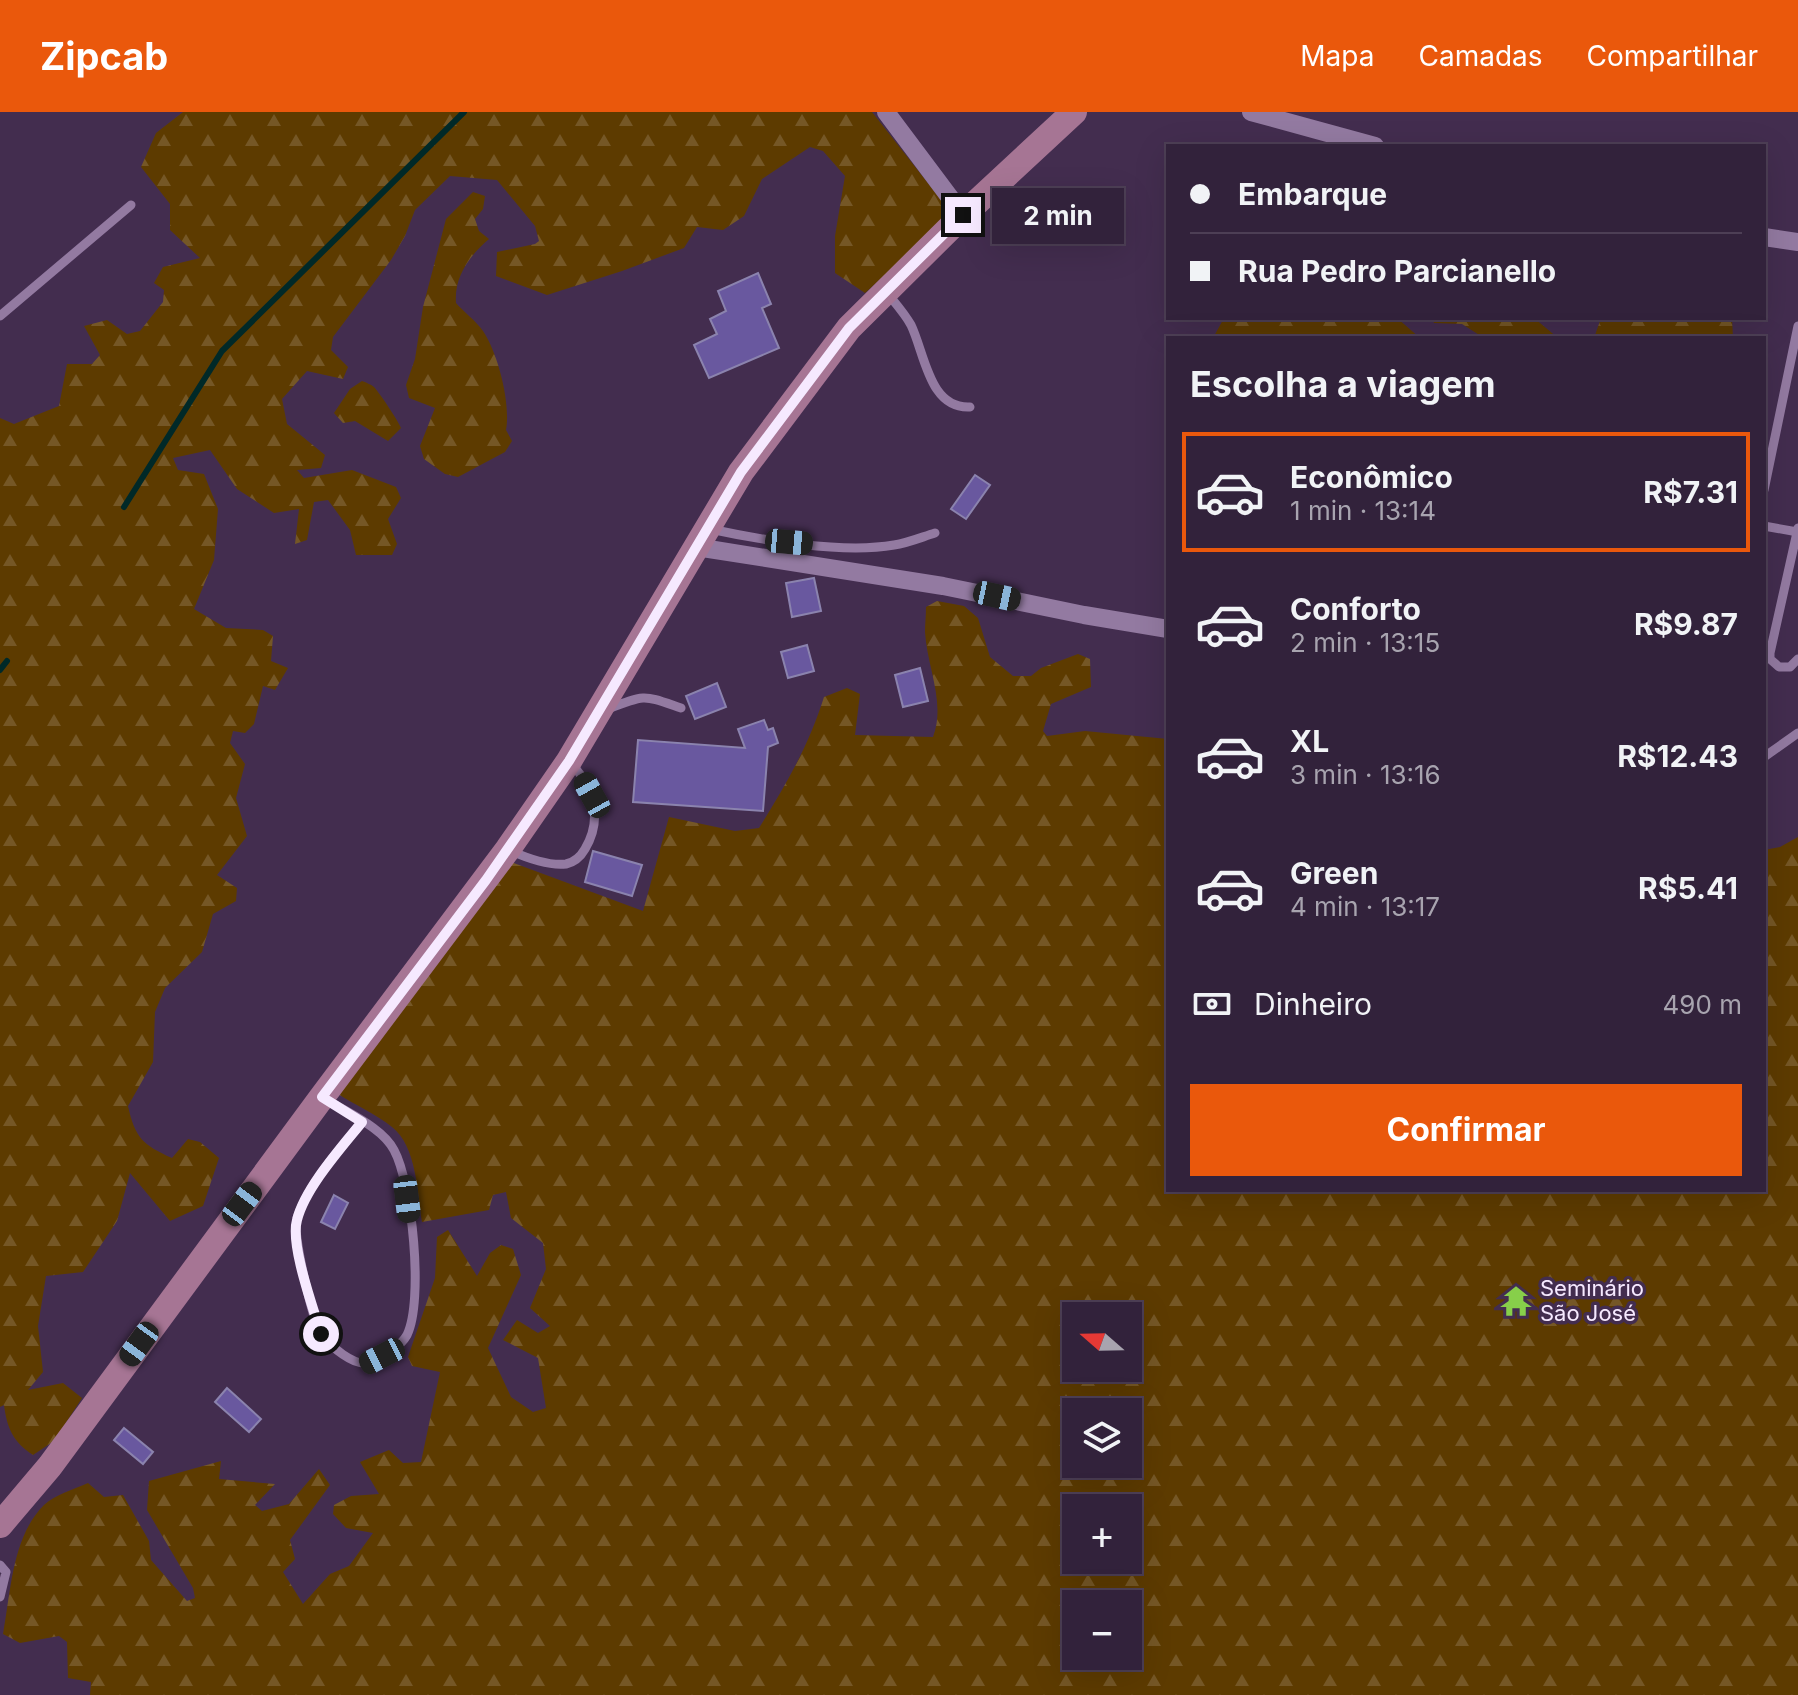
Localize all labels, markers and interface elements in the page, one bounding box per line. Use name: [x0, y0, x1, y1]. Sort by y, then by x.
text: Zipcab: [40, 33, 168, 79]
text: Mapa: [1300, 39, 1374, 73]
text: Camadas: [1418, 39, 1543, 73]
text: Compartilhar: [1587, 39, 1758, 73]
text: Embarque: [1238, 176, 1387, 212]
callout: 2 min: [991, 187, 1123, 243]
route end: [945, 197, 981, 233]
text: 2 min: [1023, 200, 1093, 231]
text: Rua Pedro Parcianello: [1238, 253, 1556, 289]
text: Escolha a viagem: [1190, 362, 1496, 406]
icon: car: [1194, 456, 1266, 528]
text: Econômico: [1290, 459, 1453, 495]
text: R$7.31: [1643, 474, 1738, 510]
text: 1 min · 13:14: [1290, 495, 1436, 526]
car: [764, 528, 814, 556]
car: [971, 579, 1023, 613]
icon: car: [1194, 588, 1266, 660]
text: Conforto: [1290, 591, 1421, 627]
text: R$9.87: [1634, 606, 1738, 642]
text: 2 min · 13:15: [1290, 627, 1440, 658]
icon: car: [1194, 720, 1266, 792]
text: XL: [1290, 723, 1329, 759]
text: R$12.43: [1617, 738, 1738, 774]
text: 3 min · 13:16: [1290, 759, 1441, 790]
car: [570, 768, 614, 822]
icon: car: [1194, 852, 1266, 924]
text: Green: [1290, 855, 1378, 891]
text: R$5.41: [1638, 870, 1738, 906]
text: 4 min · 13:17: [1290, 891, 1440, 922]
icon: cash: [1190, 982, 1234, 1026]
text: Dinheiro: [1254, 986, 1372, 1022]
text: 490 m: [1663, 989, 1742, 1020]
button: Confirmar: [1190, 1084, 1742, 1176]
car: [392, 1174, 422, 1224]
car: [218, 1178, 266, 1230]
place label: Seminário São José: [1540, 1275, 1644, 1326]
temple icon: Seminário São José: [1499, 1284, 1533, 1318]
north arrow: [1062, 1302, 1142, 1382]
map controls: [1062, 1302, 1142, 1670]
route start: [303, 1316, 339, 1352]
car: [115, 1318, 163, 1370]
car: [355, 1334, 409, 1378]
button: layers: [1062, 1398, 1142, 1478]
button: +: [1062, 1494, 1142, 1574]
button: −: [1062, 1590, 1142, 1670]

